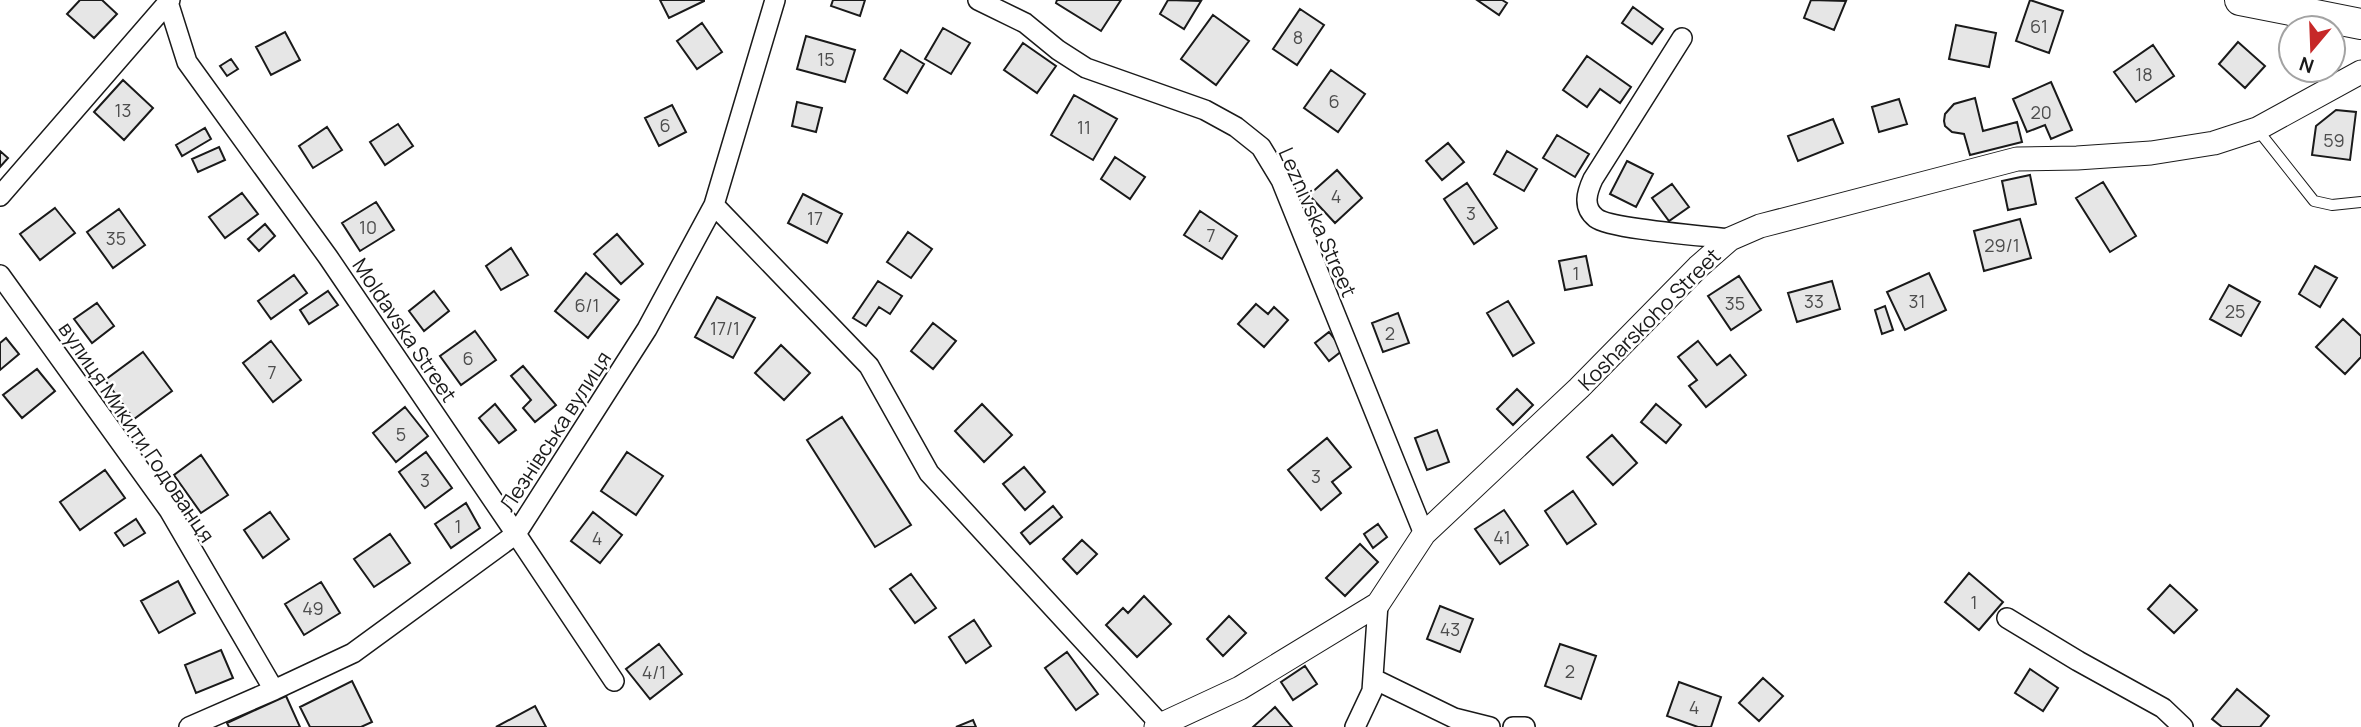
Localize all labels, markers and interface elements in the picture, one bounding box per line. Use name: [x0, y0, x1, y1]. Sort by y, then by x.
house number: 61: [2030, 14, 2048, 38]
north arrow: [2277, 14, 2347, 84]
house number: 8: [1293, 25, 1303, 49]
house number: 15: [817, 47, 835, 71]
text: N: [2296, 51, 2317, 80]
house number: 18: [2135, 62, 2153, 86]
house number: 6: [1328, 89, 1340, 113]
house number: 13: [115, 98, 131, 122]
house number: 20: [2030, 100, 2052, 124]
house number: 6: [659, 113, 671, 137]
house number: 11: [1077, 115, 1091, 139]
house number: 59: [2323, 128, 2345, 152]
street label: Leznivska Street: [1273, 143, 1363, 301]
house number: 4: [1331, 184, 1341, 208]
house number: 3: [1466, 201, 1476, 225]
house number: 17: [807, 206, 823, 230]
house number: 10: [359, 215, 377, 239]
house number: 7: [1206, 223, 1216, 247]
house number: 35: [106, 226, 126, 250]
house number: 29/1: [1984, 233, 2020, 257]
street label: Kosharskoho Street: [1572, 242, 1726, 396]
street label: Moldavska Street: [346, 253, 464, 407]
house number: 1: [1572, 261, 1580, 285]
house number: 33: [1804, 289, 1824, 313]
house number: 31: [1909, 289, 1925, 313]
house number: 35: [1725, 291, 1745, 315]
house number: 6/1: [574, 293, 600, 317]
house number: 25: [2225, 299, 2245, 323]
street label: вулиця Микити Годованця: [53, 316, 221, 548]
house number: 17/1: [710, 316, 740, 340]
house number: 2: [1385, 321, 1395, 345]
house number: 6: [462, 346, 474, 370]
street label: Лезнівська вулиця: [493, 346, 617, 516]
house number: 7: [267, 360, 277, 384]
house number: 5: [396, 422, 406, 446]
house number: 3: [1311, 464, 1321, 488]
house number: 3: [420, 468, 430, 492]
house number: 1: [454, 514, 462, 538]
house number: 41: [1493, 525, 1511, 549]
house number: 4: [592, 526, 602, 550]
house number: 1: [1970, 590, 1978, 614]
house number: 49: [302, 596, 324, 620]
house number: 43: [1440, 617, 1460, 641]
house number: 2: [1565, 659, 1575, 683]
house number: 4/1: [642, 660, 666, 684]
house number: 4: [1689, 695, 1699, 719]

